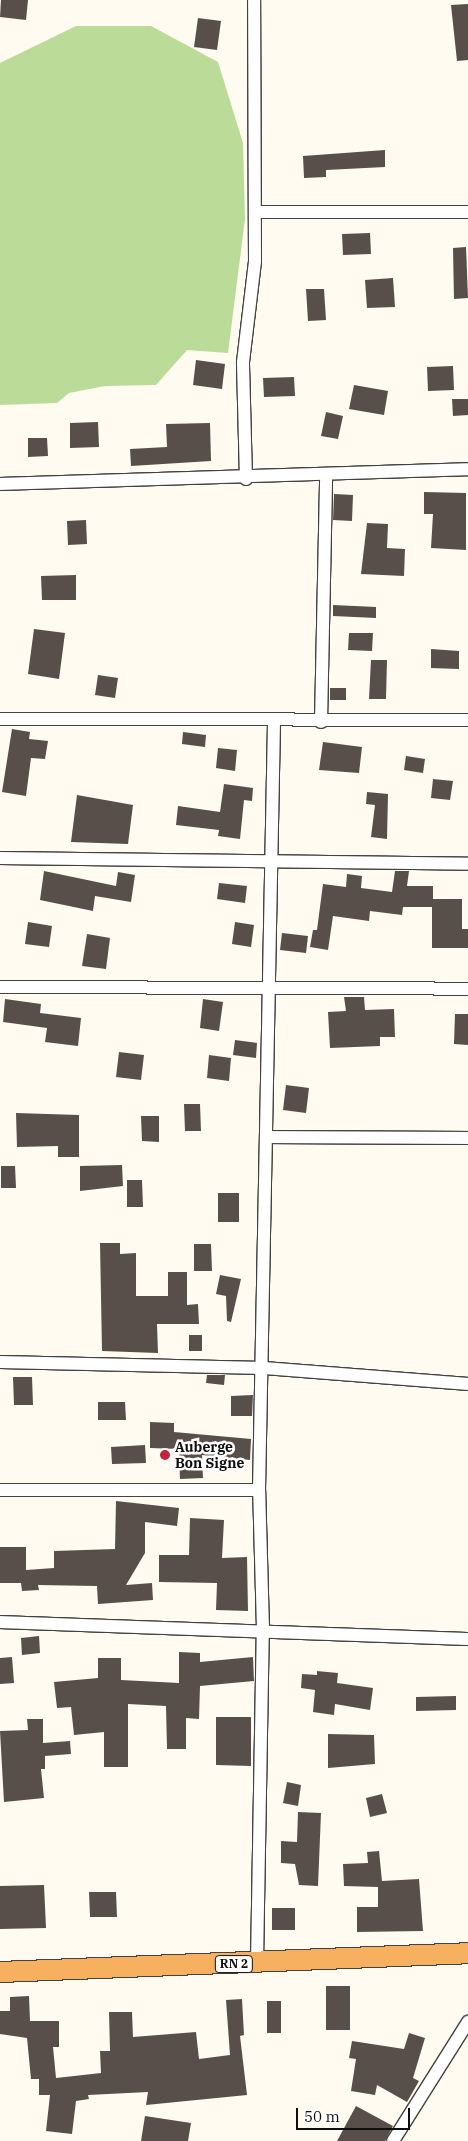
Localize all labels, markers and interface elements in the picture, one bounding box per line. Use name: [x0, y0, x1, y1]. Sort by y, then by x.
place label: Auberge Bon Signe: [175, 1439, 244, 1471]
marker: Auberge Bon Signe: [159, 1449, 171, 1461]
road number: RN 2: [214, 1955, 254, 1974]
scale bar: [298, 2098, 412, 2130]
text: 50 m: [304, 2107, 340, 2126]

